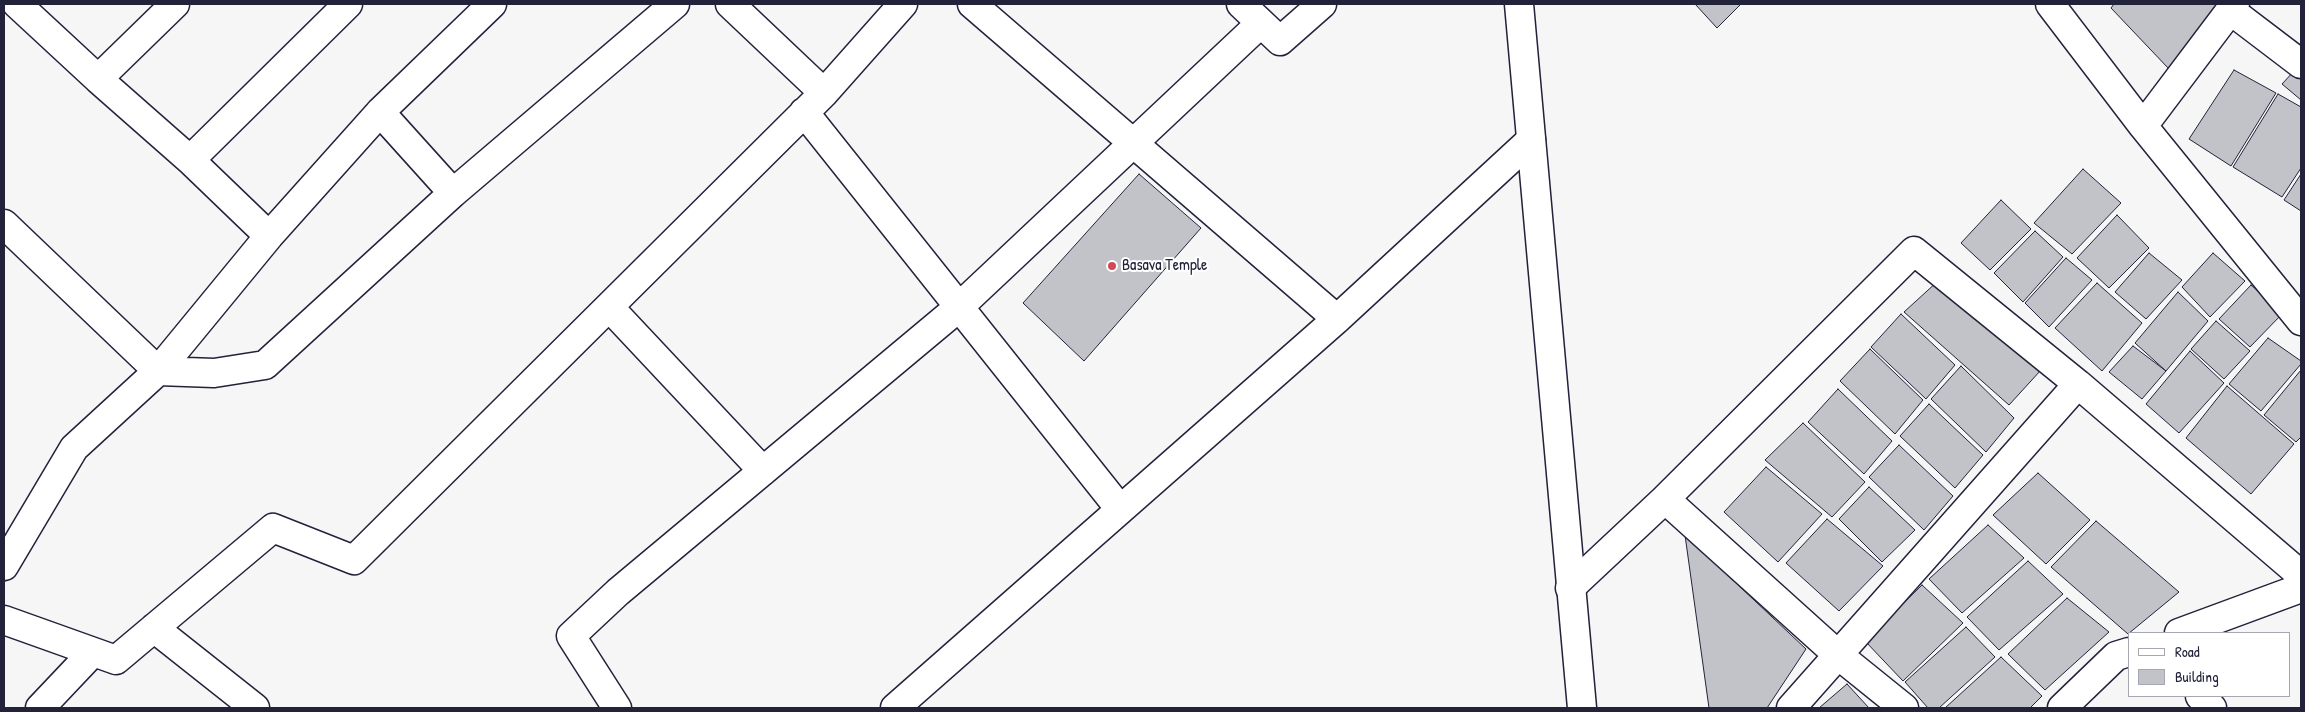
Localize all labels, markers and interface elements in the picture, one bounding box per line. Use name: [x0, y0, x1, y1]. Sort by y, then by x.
place label: Basava Temple: [1122, 256, 1207, 276]
marker: Basava Temple: [1106, 260, 1118, 272]
legend: [2128, 632, 2290, 697]
text: Road: [2175, 641, 2200, 662]
text: Building: [2175, 666, 2219, 687]

